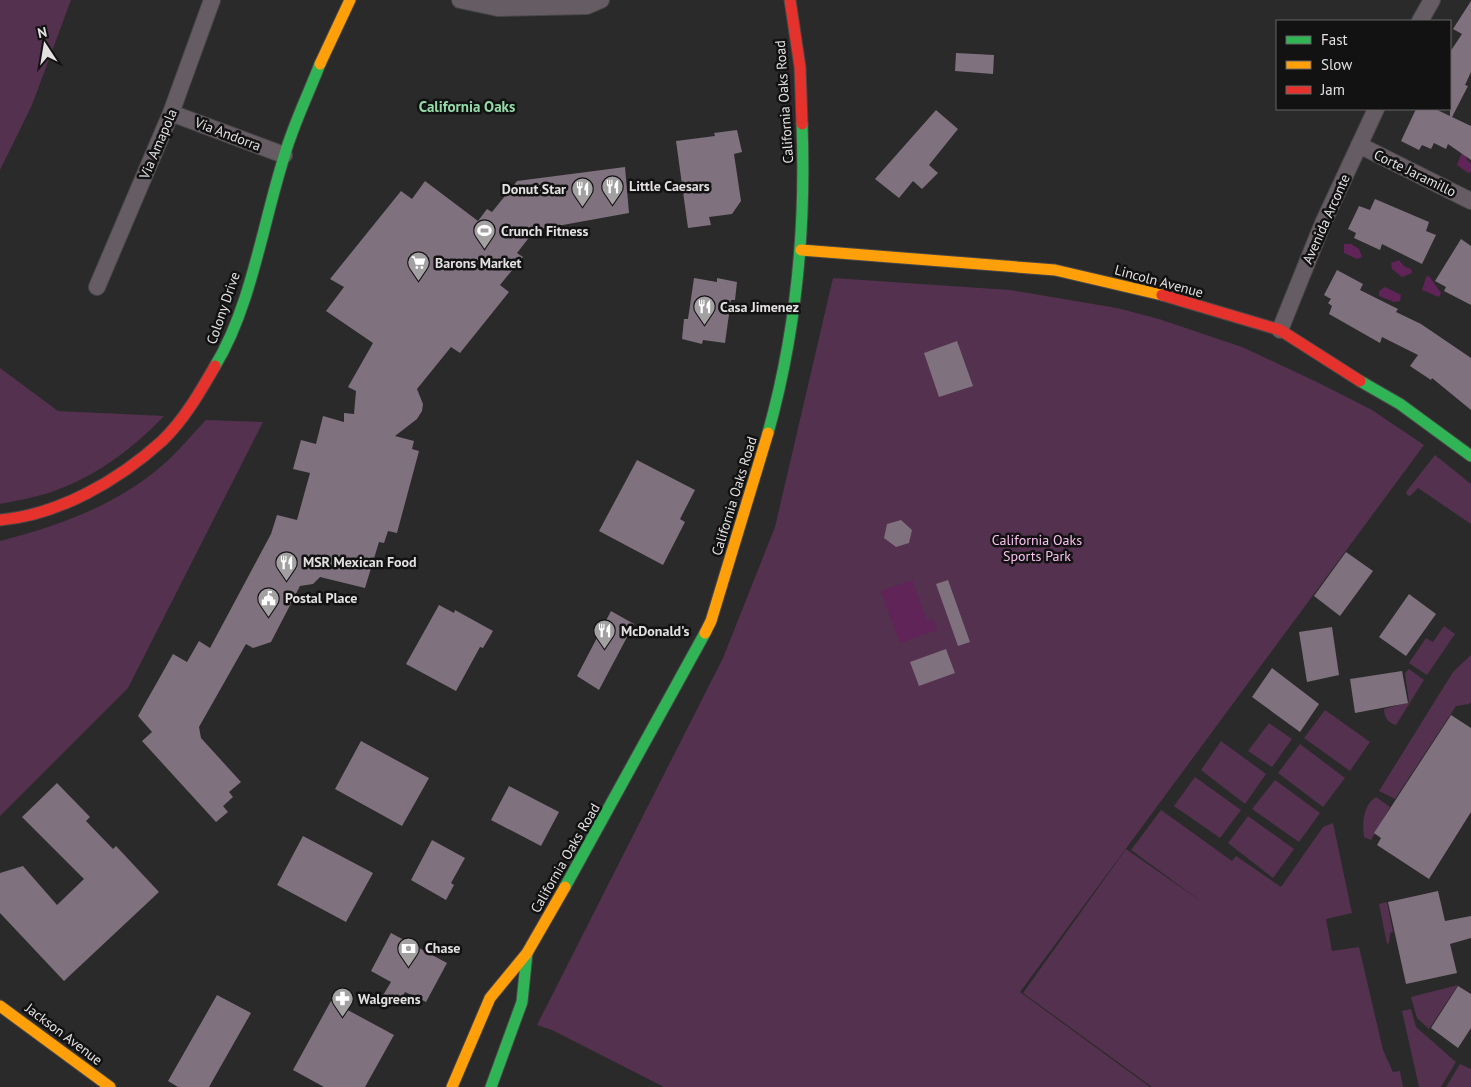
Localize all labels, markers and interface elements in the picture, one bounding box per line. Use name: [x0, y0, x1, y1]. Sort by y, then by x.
north arrow: [20, 20, 70, 70]
legend: [1276, 20, 1451, 110]
text: N: [36, 23, 49, 42]
text: Fast: [1321, 30, 1348, 49]
street label: California Oaks Road: [771, 40, 797, 164]
text: Slow: [1321, 55, 1352, 74]
text: Jam: [1320, 80, 1345, 99]
district label: California Oaks: [419, 97, 515, 116]
street label: Via Amapola: [135, 106, 181, 183]
street label: Via Andorra: [191, 113, 264, 155]
street label: Corte Jaramillo: [1371, 145, 1459, 201]
street label: Avenida Arconte: [1298, 171, 1354, 267]
restaurant icon: Little Caesars: [601, 174, 625, 205]
restaurant icon: Donut Star: [570, 177, 594, 208]
place label: Little Caesars: [629, 177, 710, 195]
place label: Donut Star: [502, 180, 566, 198]
sports icon: Crunch Fitness: [473, 219, 497, 250]
place label: Crunch Fitness: [501, 222, 588, 240]
supermarket icon: Barons Market: [407, 251, 431, 282]
place label: Barons Market: [435, 254, 522, 272]
street label: Lincoln Avenue: [1113, 261, 1205, 301]
street label: Colony Drive: [202, 269, 244, 347]
restaurant icon: Casa Jimenez: [692, 295, 716, 326]
place label: Casa Jimenez: [720, 298, 799, 316]
street label: California Oaks Road: [707, 434, 761, 558]
park label: California Oaks Sports Park: [992, 531, 1082, 565]
restaurant icon: MSR Mexican Food: [275, 550, 299, 581]
place label: MSR Mexican Food: [303, 553, 417, 571]
public building icon: Postal Place: [257, 586, 281, 617]
place label: Postal Place: [285, 589, 357, 607]
restaurant icon: McDonald's: [593, 619, 617, 650]
place label: McDonald's: [621, 622, 690, 640]
street label: California Oaks Road: [526, 800, 604, 916]
bank icon: Chase: [397, 936, 421, 967]
place label: Chase: [425, 939, 460, 957]
pharmacy icon: Walgreens: [330, 987, 354, 1018]
place label: Walgreens: [358, 990, 421, 1008]
street label: Jackson Avenue: [21, 998, 106, 1069]

